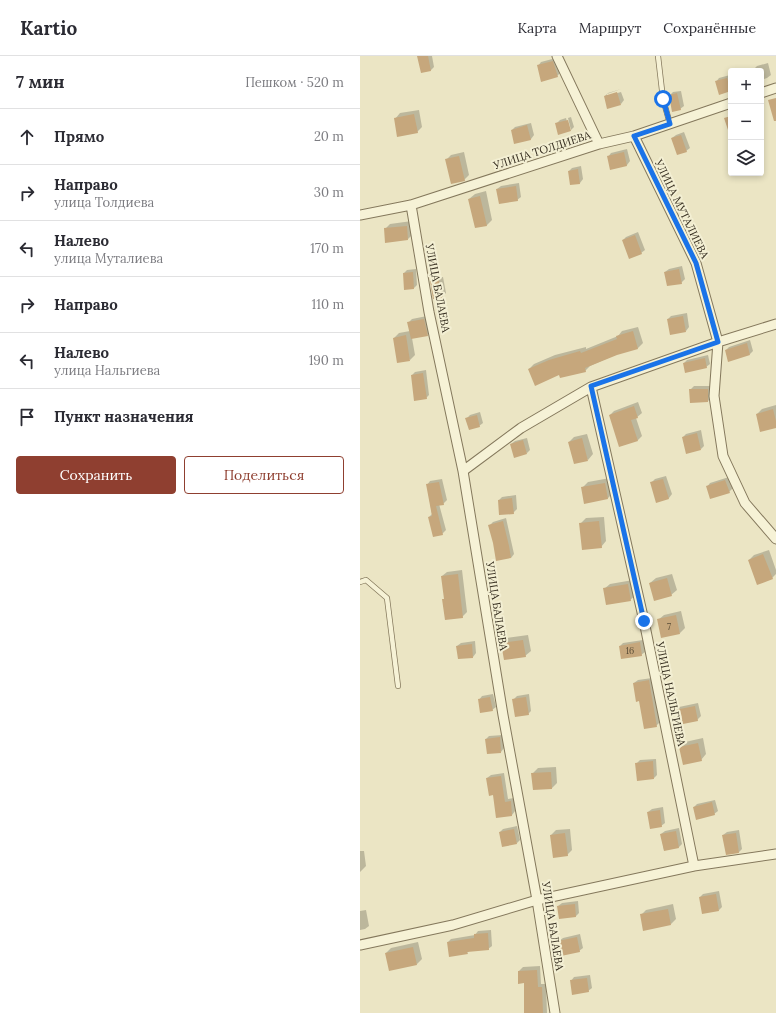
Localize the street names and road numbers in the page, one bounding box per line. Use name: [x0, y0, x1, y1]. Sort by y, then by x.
street label: УЛИЦА ТОЛДИЕВА: [491, 127, 593, 173]
street label: УЛИЦА МУТАЛИЕВА: [651, 156, 713, 262]
street label: УЛИЦА БАЛАЕВА: [422, 242, 454, 335]
street label: УЛИЦА БАЛАЕВА: [483, 559, 511, 653]
street label: УЛИЦА НАЛЬГИЕВА: [653, 640, 689, 749]
street label: УЛИЦА БАЛАЕВА: [539, 879, 567, 973]

